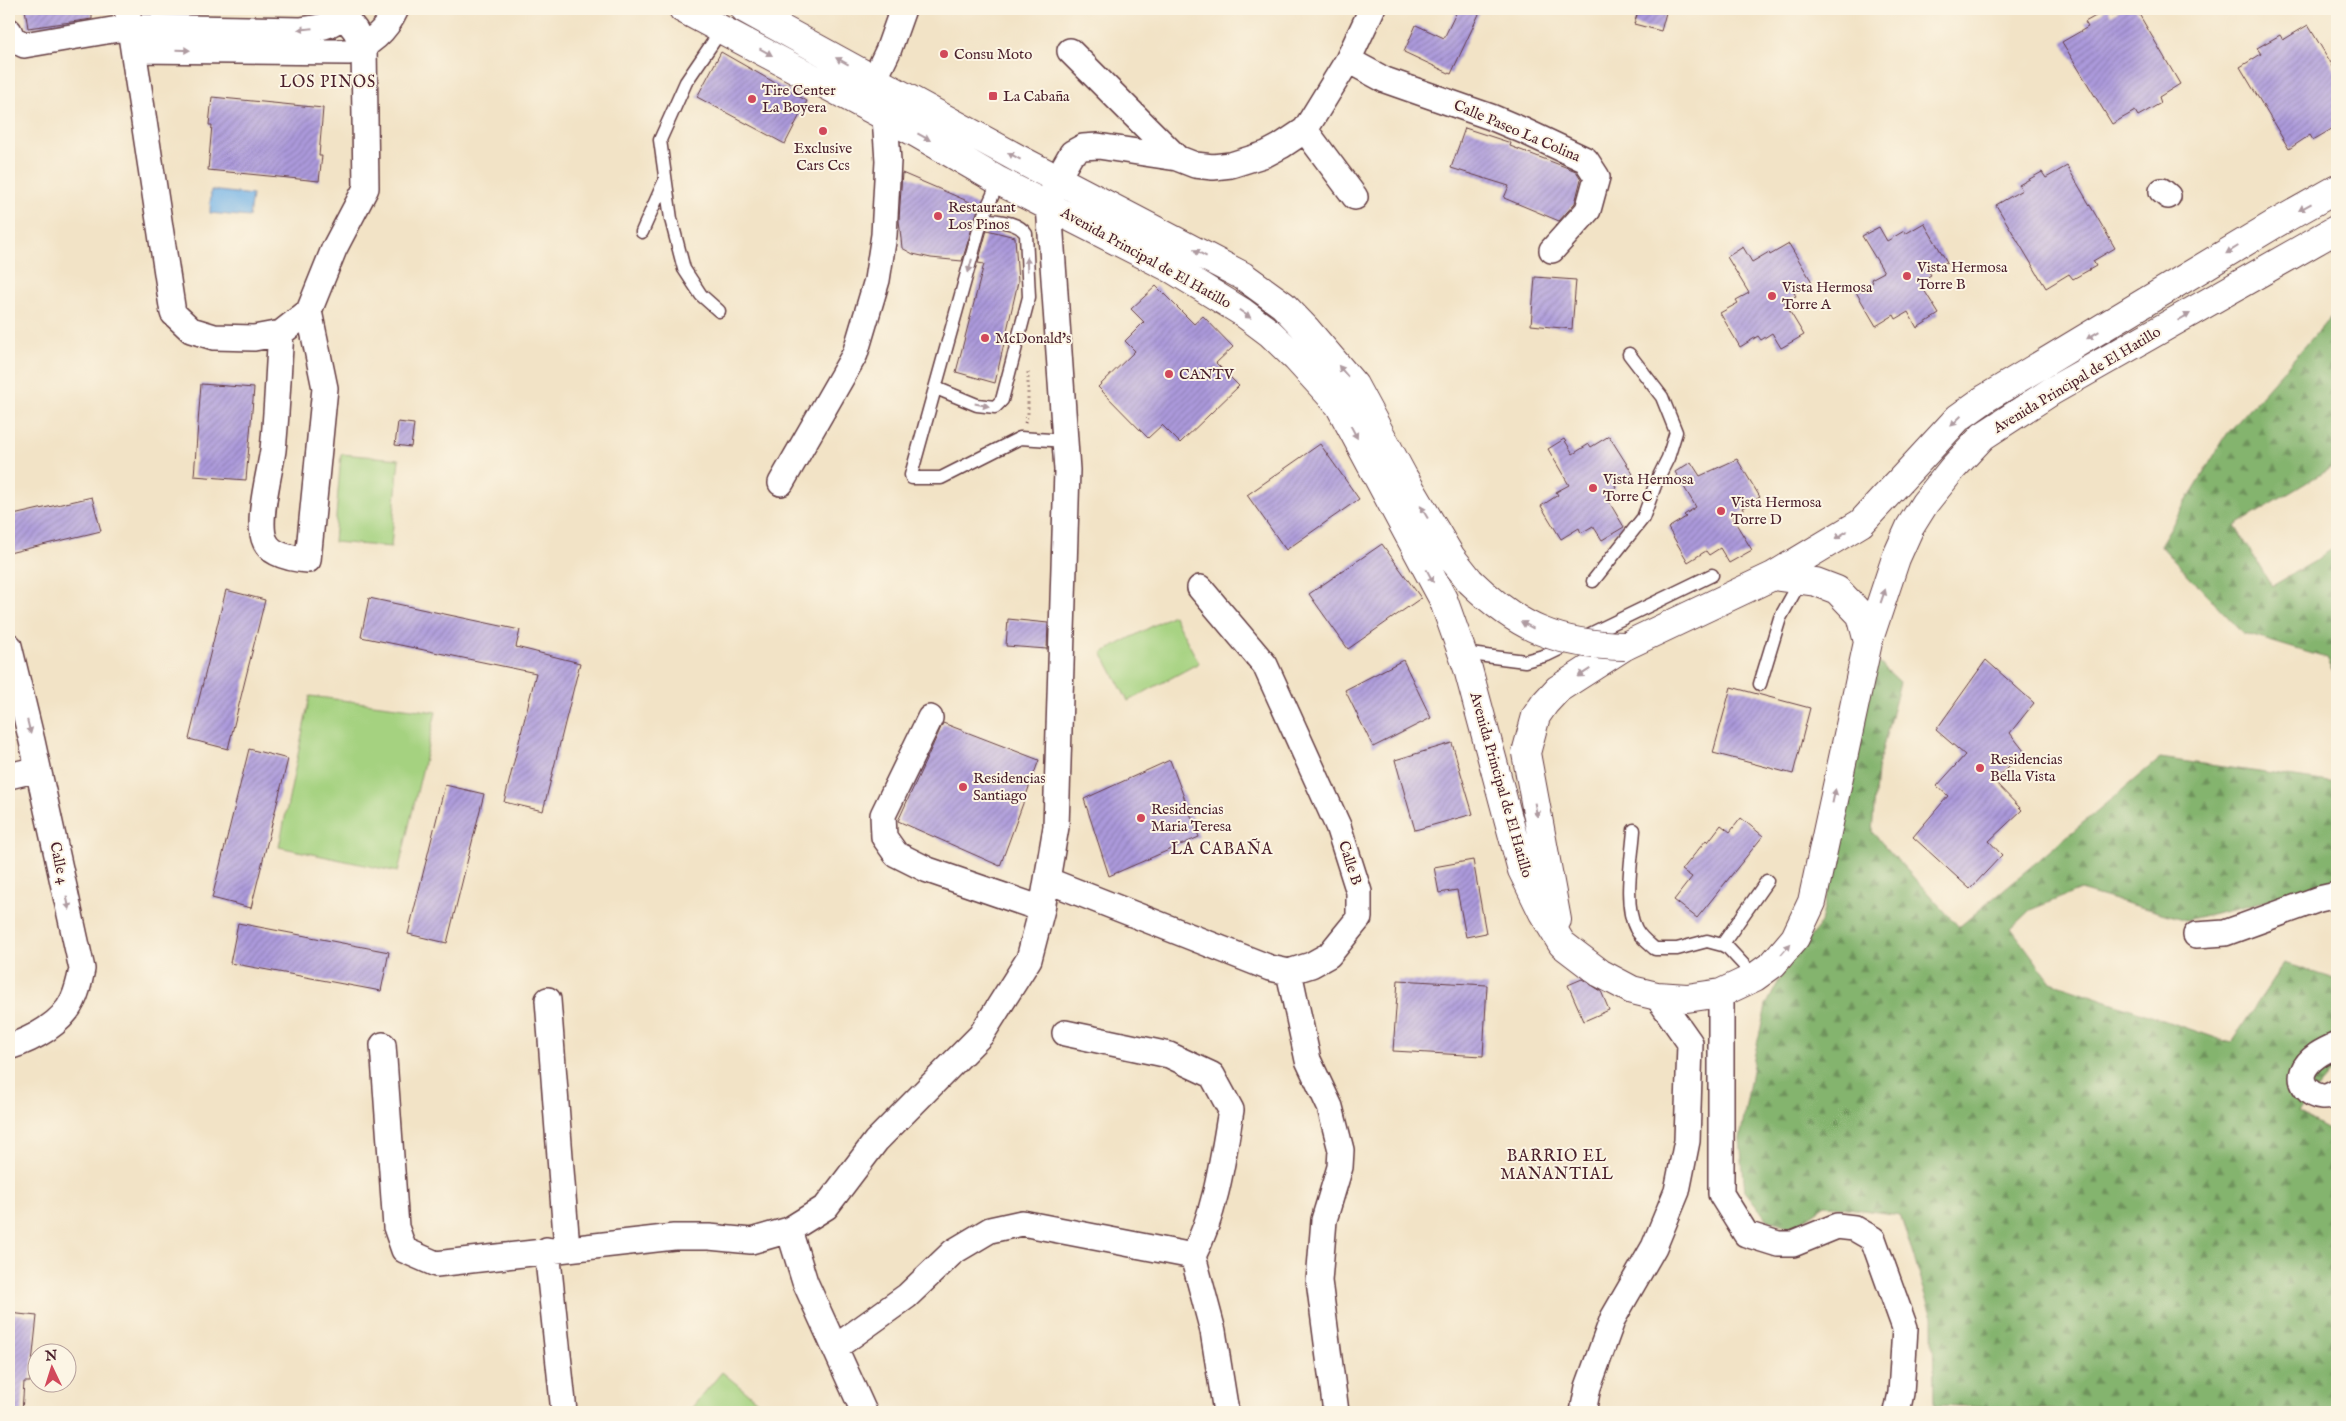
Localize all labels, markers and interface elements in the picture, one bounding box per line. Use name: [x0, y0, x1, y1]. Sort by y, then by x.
one-way arrow: [297, 25, 313, 33]
place label: Consu Moto: [954, 45, 1032, 64]
one-way arrow: [176, 46, 192, 54]
one-way arrow: [759, 47, 772, 56]
marker: Consu Moto: [938, 48, 950, 60]
one-way arrow: [835, 56, 848, 65]
district label: LOS PINOS: [280, 73, 376, 93]
place label: Tire Center La Boyera: [762, 81, 836, 117]
place label: La Cabaña: [1003, 87, 1070, 106]
marker: La Cabaña: [987, 90, 999, 102]
marker: Tire Center La Boyera: [746, 93, 758, 105]
street label: Calle Paseo La Colina: [1451, 96, 1584, 166]
marker: Exclusive Cars Ccs: [817, 125, 829, 137]
one-way arrow: [917, 133, 931, 141]
place label: Exclusive Cars Ccs: [794, 139, 852, 175]
one-way arrow: [1007, 152, 1022, 160]
place label: Restaurant Los Pinos: [948, 198, 1016, 234]
one-way arrow: [2299, 202, 2312, 211]
street label: Avenida Principal de El Hatillo: [1056, 203, 1235, 313]
marker: Restaurant Los Pinos: [932, 210, 944, 222]
one-way arrow: [2225, 245, 2238, 255]
one-way arrow: [1193, 249, 1206, 258]
one-way arrow: [1023, 256, 1031, 272]
one-way arrow: [965, 258, 973, 273]
place label: Vista Hermosa Torre B: [1916, 258, 2008, 294]
marker: Vista Hermosa Torre B: [1901, 270, 1913, 282]
place label: Vista Hermosa Torre A: [1781, 278, 1873, 314]
marker: Vista Hermosa Torre A: [1766, 290, 1778, 302]
one-way arrow: [1238, 309, 1252, 319]
one-way arrow: [2177, 312, 2191, 321]
street label: Avenida Principal de El Hatillo: [1989, 322, 2164, 438]
place label: McDonald's: [995, 329, 1071, 348]
one-way arrow: [2086, 330, 2099, 339]
marker: McDonald's: [979, 332, 991, 344]
place label: CANTV: [1179, 365, 1235, 384]
one-way arrow: [1337, 366, 1349, 378]
marker: CANTV: [1163, 368, 1175, 380]
one-way arrow: [975, 401, 991, 409]
one-way arrow: [1950, 415, 1962, 427]
one-way arrow: [1350, 425, 1358, 440]
place label: Vista Hermosa Torre C: [1602, 470, 1694, 506]
marker: Vista Hermosa Torre C: [1587, 482, 1599, 494]
place label: Vista Hermosa Torre D: [1730, 493, 1822, 529]
one-way arrow: [1420, 504, 1428, 519]
marker: Vista Hermosa Torre D: [1715, 505, 1727, 517]
one-way arrow: [1835, 531, 1848, 540]
one-way arrow: [1426, 568, 1434, 583]
one-way arrow: [1880, 589, 1887, 604]
one-way arrow: [1520, 621, 1535, 629]
one-way arrow: [1578, 668, 1591, 678]
street label: Avenida Principal de El Hatillo: [1465, 689, 1537, 880]
one-way arrow: [25, 720, 33, 735]
place label: Residencias Bella Vista: [1990, 750, 2063, 786]
marker: Residencias Bella Vista: [1974, 762, 1986, 774]
place label: Residencias Santiago: [973, 769, 1046, 805]
marker: Residencias Santiago: [957, 781, 969, 793]
one-way arrow: [1830, 788, 1838, 804]
place label: Residencias Maria Teresa: [1151, 800, 1232, 836]
one-way arrow: [1532, 802, 1540, 818]
marker: Residencias Maria Teresa: [1135, 812, 1147, 824]
district label: LA CABAÑA: [1171, 838, 1273, 860]
street label: Calle B: [1334, 838, 1366, 888]
street label: Calle 4: [45, 840, 73, 887]
one-way arrow: [64, 896, 72, 911]
one-way arrow: [1780, 944, 1792, 956]
district label: BARRIO EL MANANTIAL: [1500, 1147, 1614, 1185]
north arrow: [28, 1344, 78, 1394]
text: N: [43, 1347, 58, 1365]

